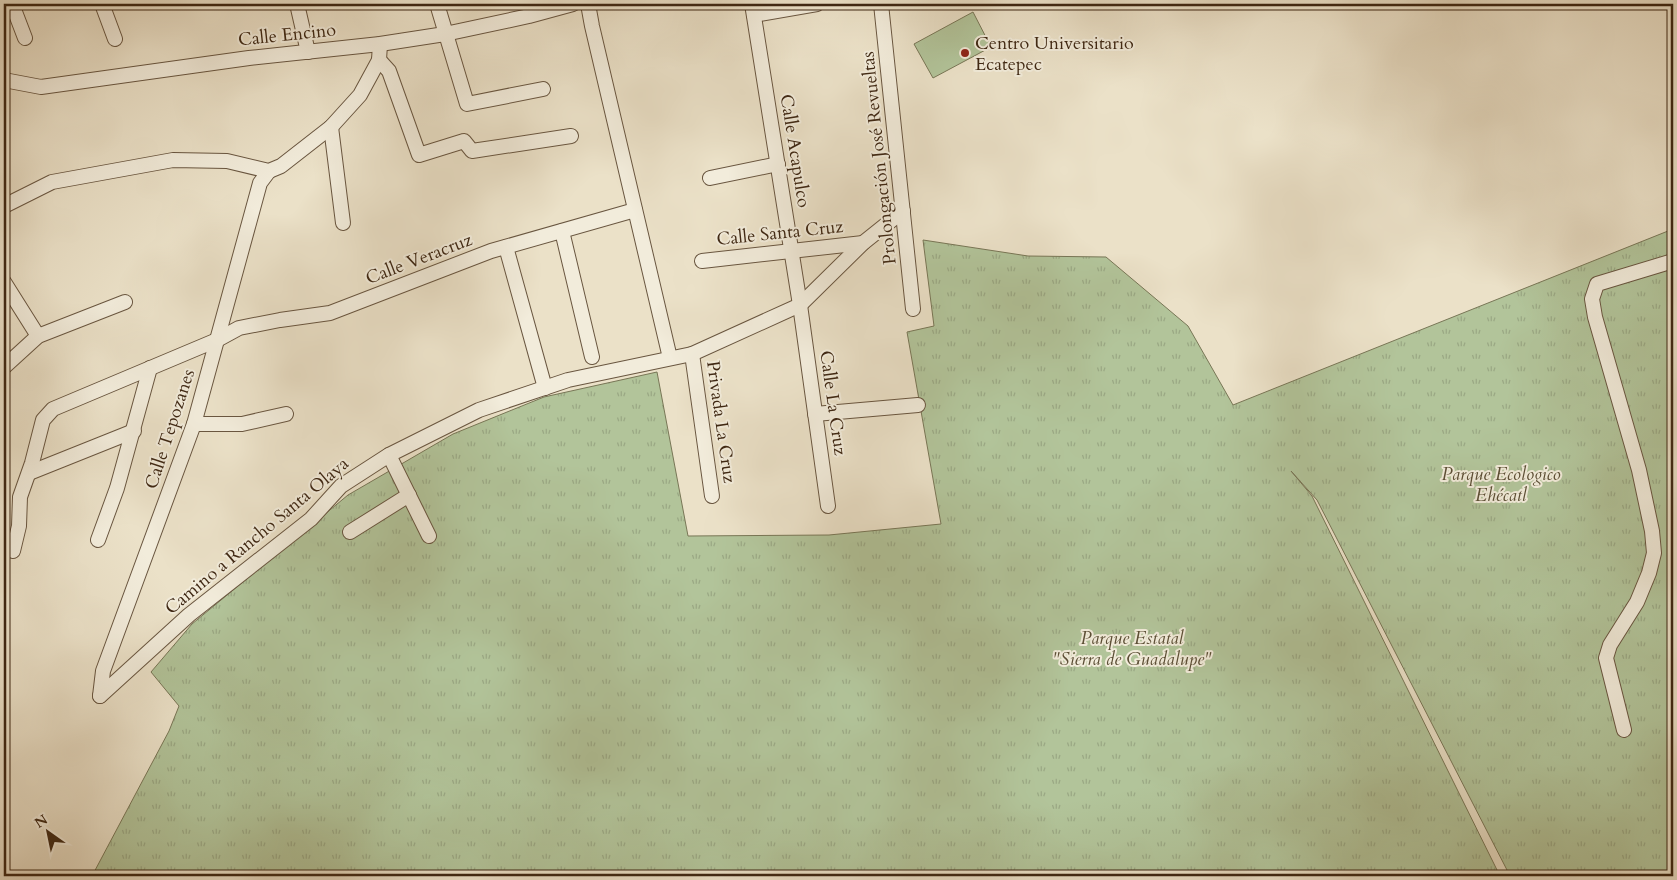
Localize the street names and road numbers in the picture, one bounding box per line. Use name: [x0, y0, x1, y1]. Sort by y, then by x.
street label: Calle Encino: [237, 17, 337, 53]
street label: Prolongación José Revueltas: [855, 50, 903, 266]
street label: Calle Acapulco: [774, 93, 816, 210]
street label: Calle Santa Cruz: [715, 214, 845, 252]
street label: Calle Veracruz: [362, 227, 476, 291]
street label: Calle La Cruz: [813, 349, 853, 457]
street label: Privada La Cruz: [700, 359, 742, 485]
street label: Calle Tepozanes: [139, 366, 201, 492]
street label: Camino a Rancho Santa Olaya: [160, 451, 354, 620]

